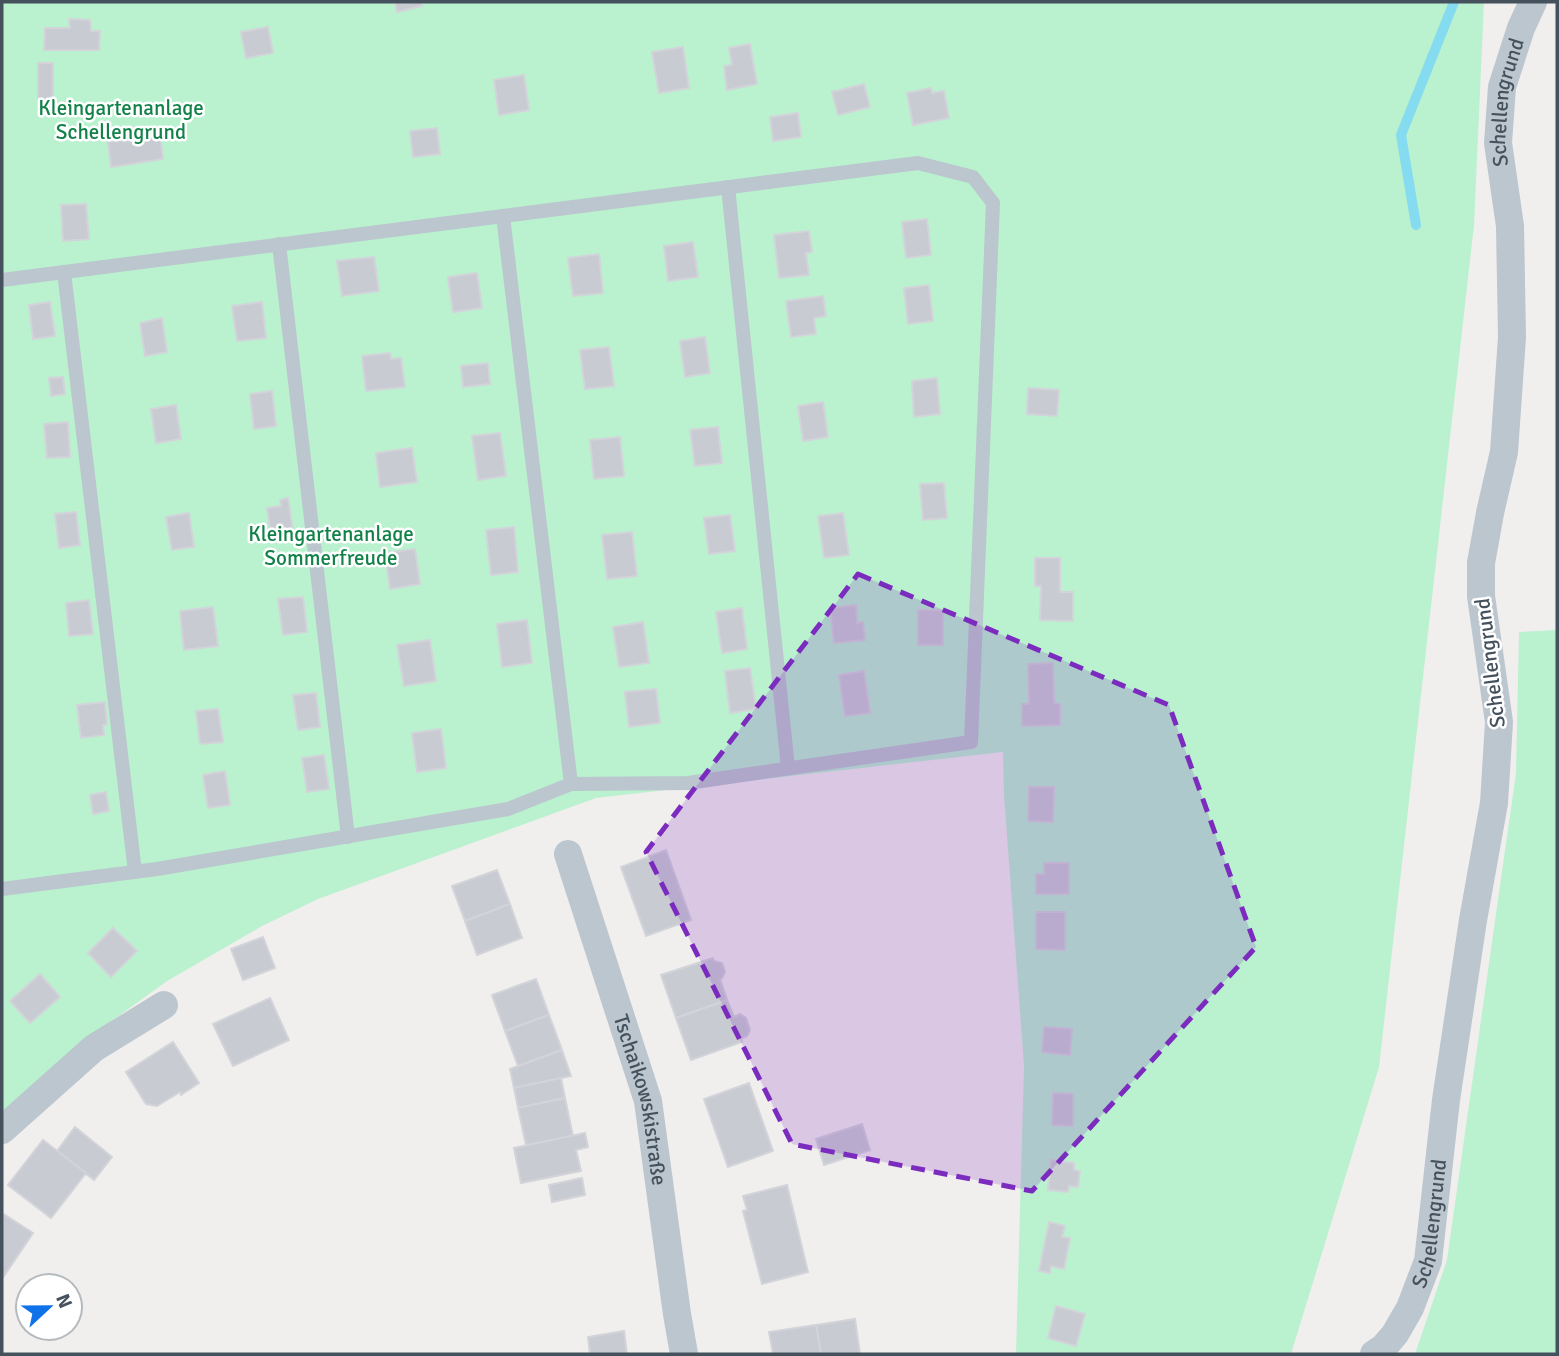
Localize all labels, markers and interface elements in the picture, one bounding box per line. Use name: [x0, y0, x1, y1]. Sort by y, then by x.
street label: Schellengrund: [1485, 35, 1530, 168]
park label: Kleingartenanlage Schellengrund: [38, 95, 204, 145]
park label: Kleingartenanlage Sommerfreude: [248, 521, 414, 571]
street label: Schellengrund: [1469, 597, 1511, 729]
street label: Tschaikowskistraße: [608, 1011, 672, 1187]
street label: Schellengrund: [1406, 1158, 1452, 1292]
north arrow: [14, 1272, 84, 1342]
text: N: [50, 1290, 77, 1312]

